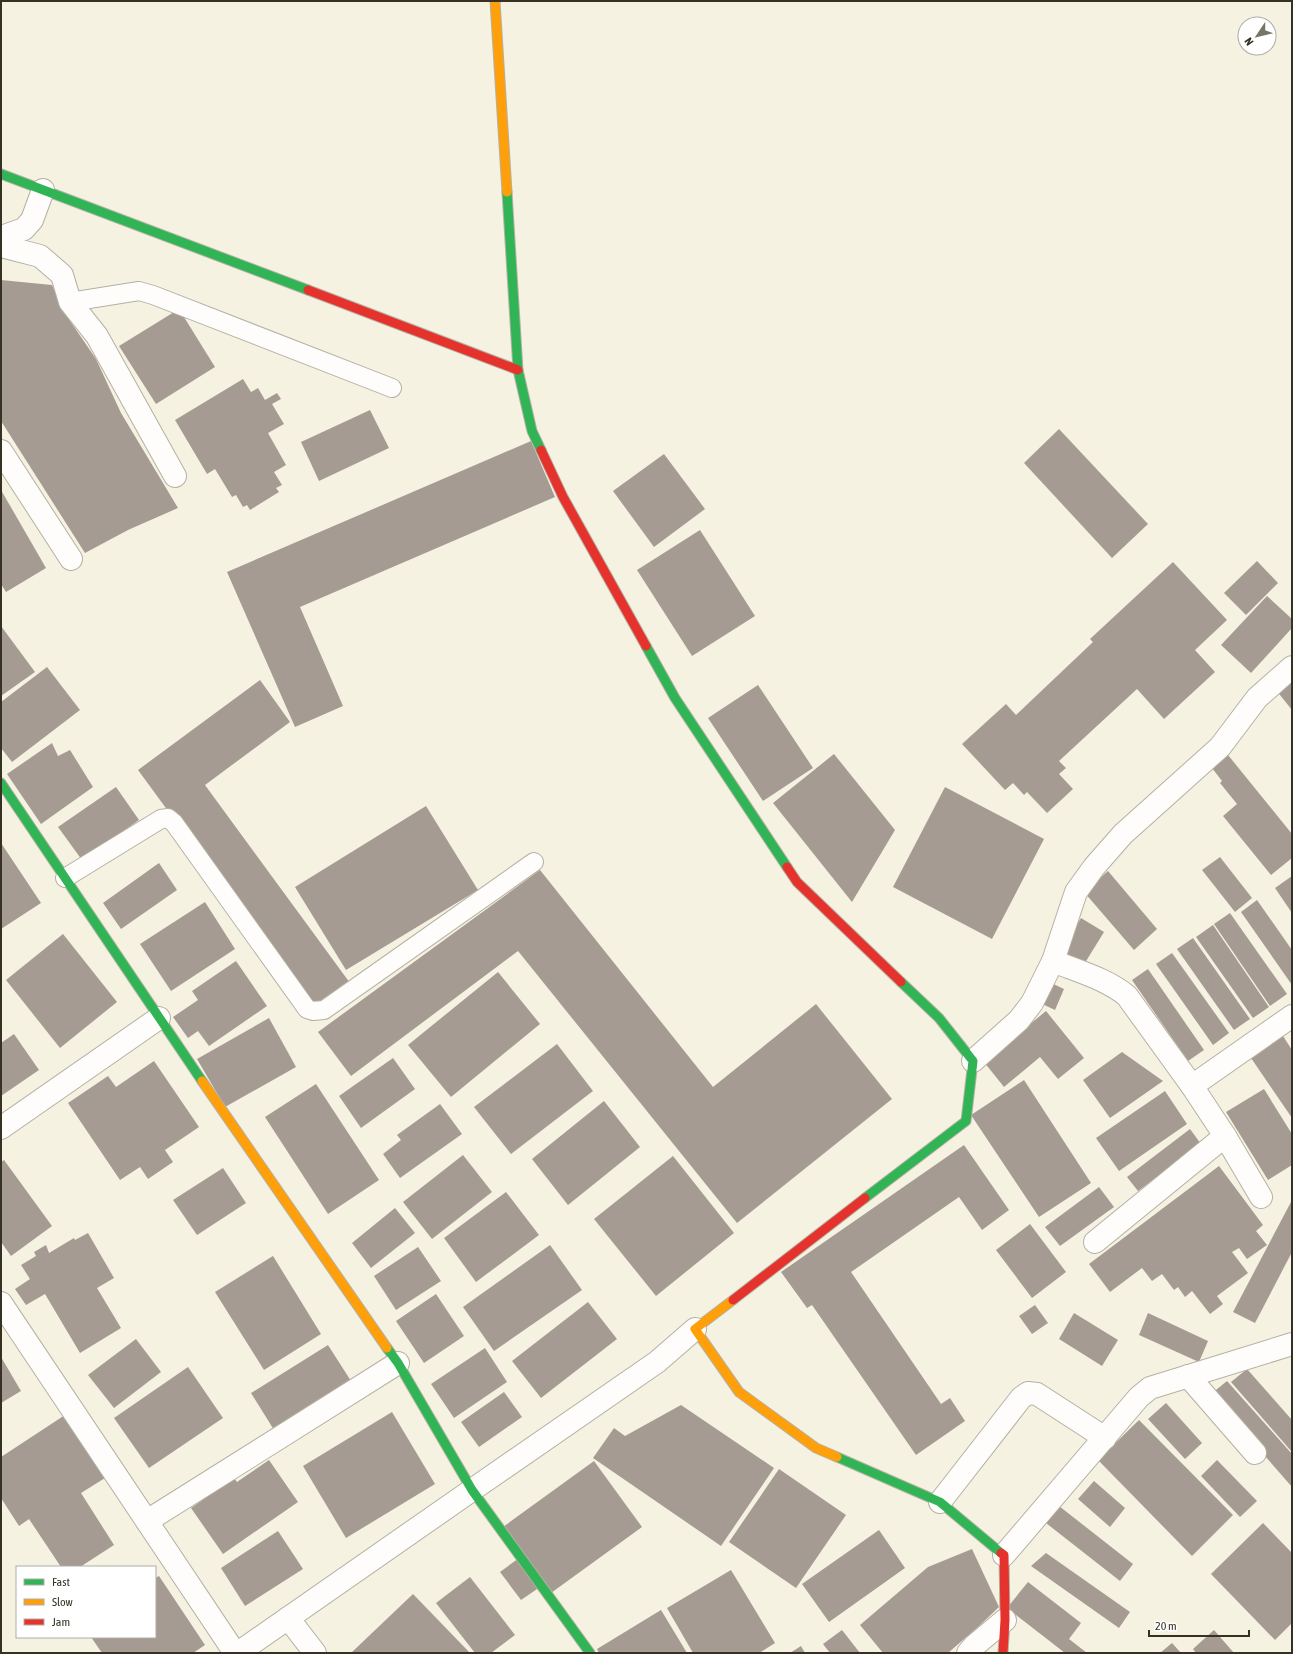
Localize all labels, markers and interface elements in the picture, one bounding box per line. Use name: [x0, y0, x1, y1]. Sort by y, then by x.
north arrow: [1237, 16, 1277, 56]
text: N: [1242, 36, 1256, 48]
legend: [16, 1566, 156, 1638]
text: Fast: [52, 1575, 70, 1589]
text: Slow: [52, 1595, 73, 1609]
scale bar: [1149, 1612, 1249, 1638]
text: Jam: [52, 1615, 70, 1629]
text: 20 m: [1155, 1619, 1177, 1633]

